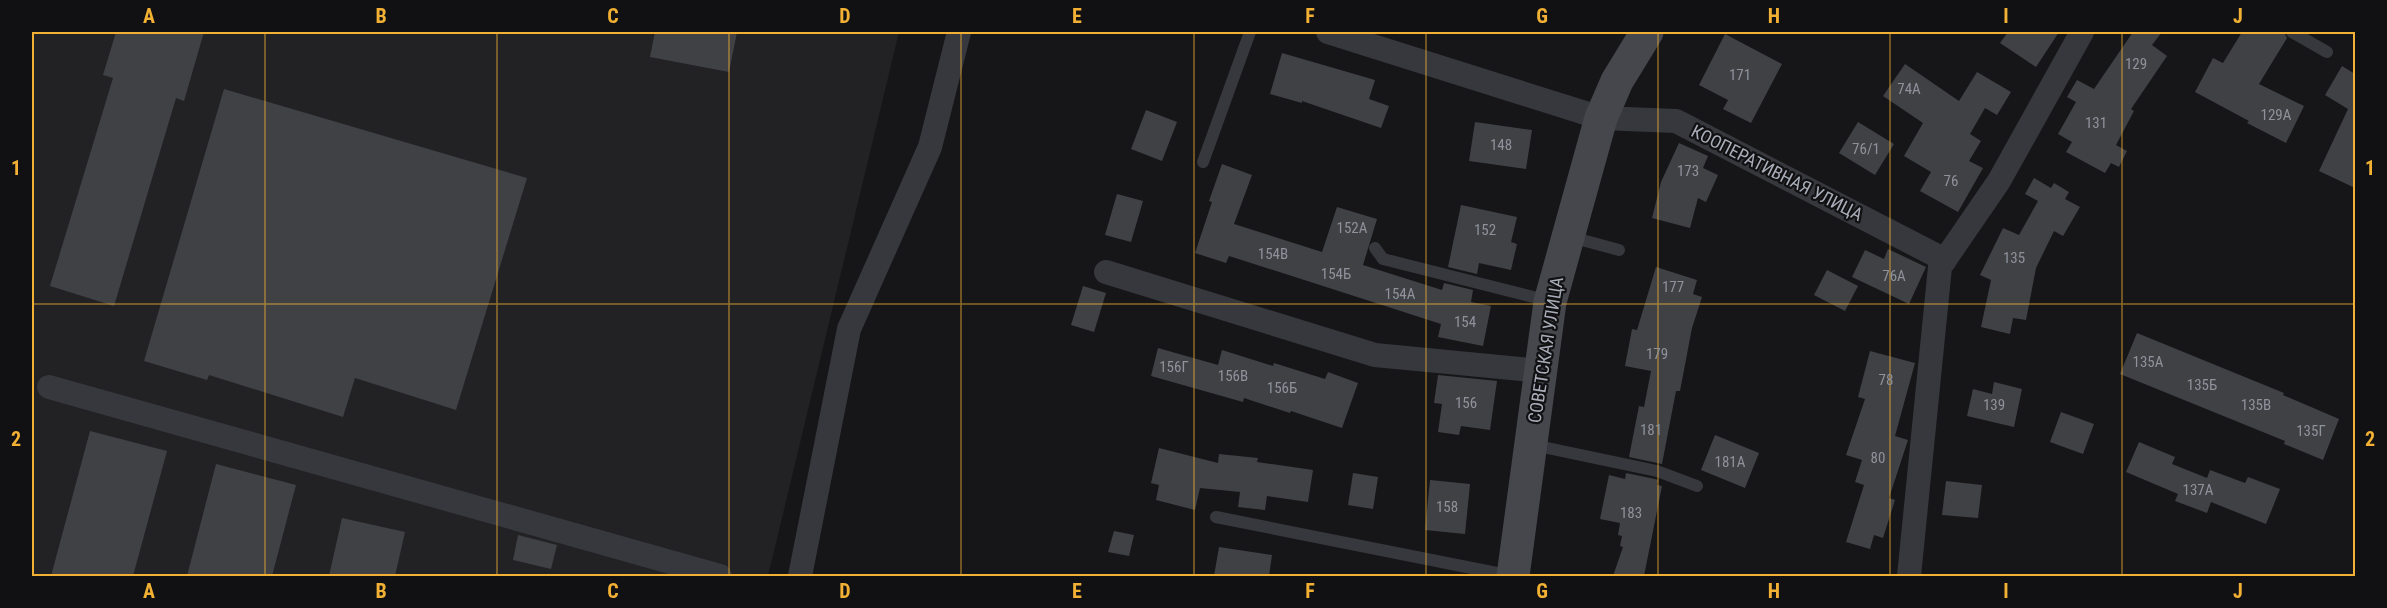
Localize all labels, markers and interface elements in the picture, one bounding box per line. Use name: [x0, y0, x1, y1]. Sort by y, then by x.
text: A: [143, 4, 155, 28]
text: B: [375, 4, 387, 28]
text: C: [607, 4, 619, 28]
text: D: [839, 4, 851, 28]
text: E: [1072, 4, 1082, 28]
text: F: [1305, 4, 1315, 28]
text: G: [1536, 4, 1548, 28]
text: H: [1768, 4, 1780, 28]
text: I: [2003, 4, 2009, 28]
text: J: [2233, 4, 2243, 28]
house number: 129: [2125, 55, 2147, 73]
house number: 171: [1729, 66, 1751, 84]
house number: 74А: [1897, 80, 1921, 98]
house number: 129А: [2261, 106, 2292, 124]
house number: 131: [2085, 114, 2107, 132]
street label: КООПЕРАТИВНАЯ УЛИЦА: [1688, 120, 1867, 225]
house number: 148: [1490, 136, 1512, 154]
house number: 76/1: [1852, 140, 1880, 158]
text: 1: [11, 156, 21, 180]
text: 1: [2365, 156, 2375, 180]
house number: 173: [1677, 162, 1699, 180]
house number: 76: [1944, 172, 1958, 190]
house number: 152А: [1337, 219, 1368, 237]
house number: 152: [1474, 221, 1496, 239]
house number: 154В: [1258, 245, 1288, 263]
house number: 135: [2003, 249, 2025, 267]
house number: 154Б: [1321, 265, 1351, 283]
house number: 76А: [1882, 267, 1906, 285]
street label: СОВЕТСКАЯ УЛИЦА: [1524, 275, 1568, 425]
house number: 177: [1662, 278, 1684, 296]
house number: 154А: [1385, 285, 1416, 303]
house number: 154: [1454, 313, 1476, 331]
house number: 179: [1646, 345, 1668, 363]
house number: 135А: [2133, 353, 2164, 371]
house number: 156Г: [1159, 358, 1189, 376]
house number: 156В: [1218, 367, 1248, 385]
house number: 78: [1879, 371, 1893, 389]
house number: 135Б: [2187, 376, 2217, 394]
house number: 156Б: [1267, 379, 1297, 397]
house number: 156: [1455, 394, 1477, 412]
house number: 139: [1983, 396, 2005, 414]
house number: 135В: [2241, 396, 2271, 414]
house number: 181: [1640, 421, 1662, 439]
house number: 135Г: [2296, 422, 2326, 440]
text: 2: [11, 427, 21, 451]
text: 2: [2365, 427, 2375, 451]
house number: 80: [1871, 449, 1885, 467]
house number: 181А: [1715, 453, 1746, 471]
house number: 137А: [2183, 481, 2214, 499]
house number: 158: [1436, 498, 1458, 516]
house number: 183: [1620, 504, 1642, 522]
text: A: [143, 579, 155, 603]
text: B: [375, 579, 387, 603]
text: C: [607, 579, 619, 603]
text: D: [839, 579, 851, 603]
text: E: [1072, 579, 1082, 603]
text: F: [1305, 579, 1315, 603]
text: G: [1536, 579, 1548, 603]
text: H: [1768, 579, 1780, 603]
text: I: [2003, 579, 2009, 603]
text: J: [2233, 579, 2243, 603]

